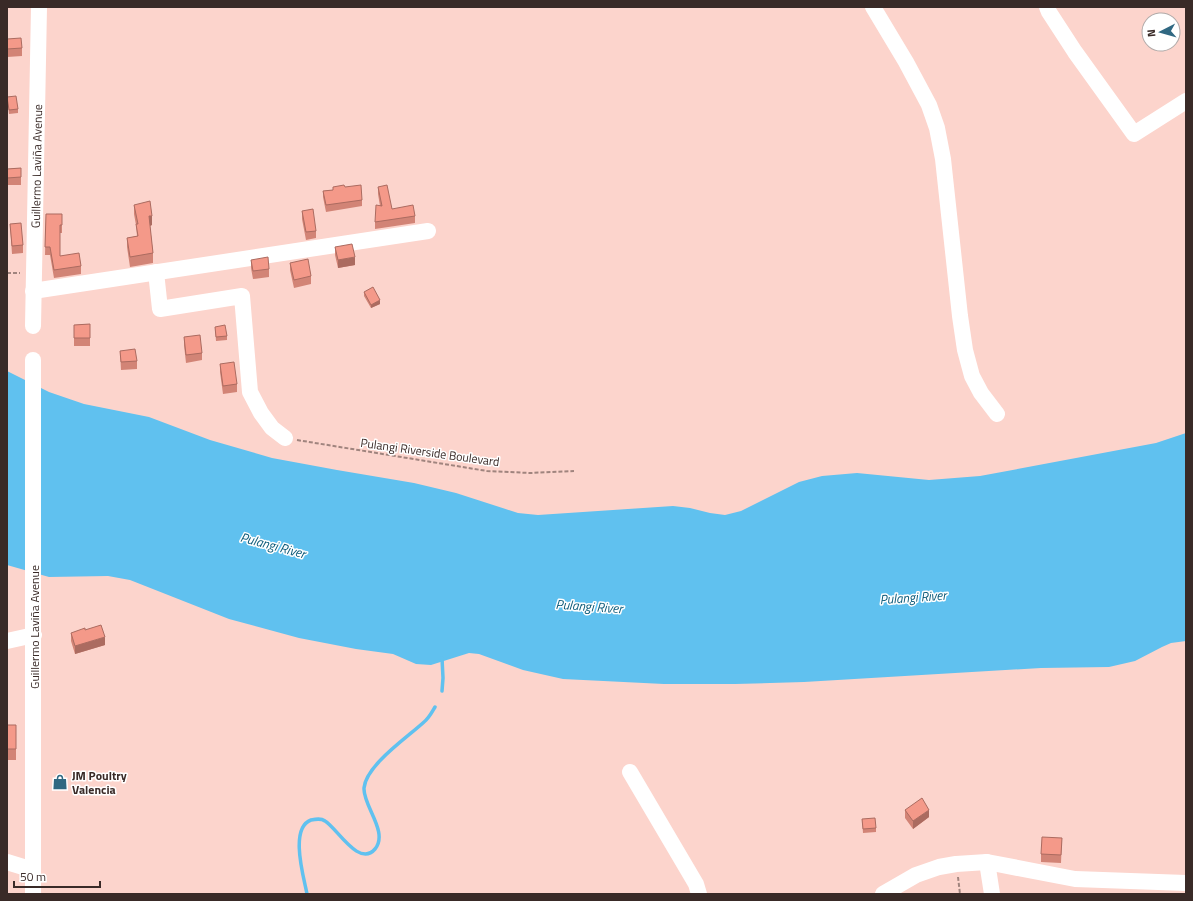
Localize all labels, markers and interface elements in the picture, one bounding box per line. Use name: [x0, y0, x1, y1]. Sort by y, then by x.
north arrow: [1141, 12, 1181, 52]
text: N: [1143, 28, 1159, 38]
street label: Guillermo Laviña Avenue: [25, 104, 47, 228]
street label: Pulangi Riverside Boulevard: [359, 433, 501, 471]
water label: Pulangi River: [238, 527, 310, 564]
street label: Guillermo Laviña Avenue: [25, 565, 44, 689]
water label: Pulangi River: [879, 585, 949, 609]
water label: Pulangi River: [555, 594, 625, 618]
place label: JM Poultry Valencia: [72, 766, 127, 799]
shop icon: JM Poultry Valencia: [51, 773, 69, 791]
scale bar: [14, 863, 100, 889]
text: 50 m: [20, 867, 46, 886]

